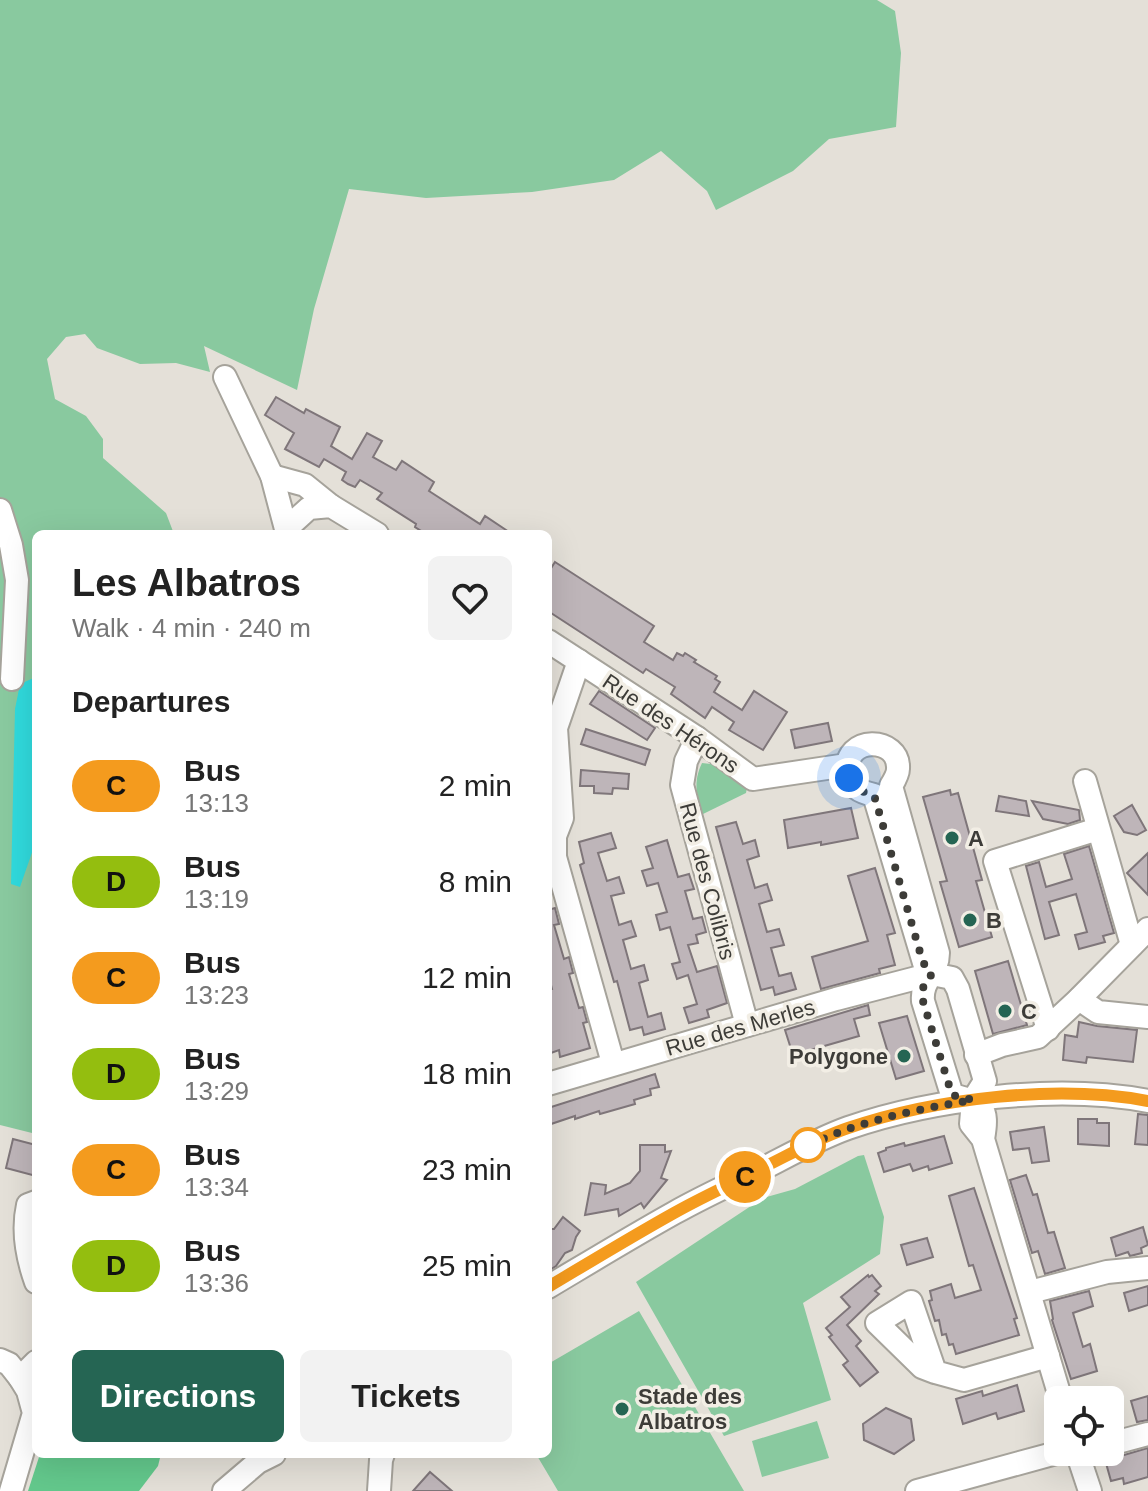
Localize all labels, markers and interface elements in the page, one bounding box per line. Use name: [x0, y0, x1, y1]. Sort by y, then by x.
button: heart: [428, 556, 512, 640]
text: Les Albatros: [72, 562, 301, 604]
text: Walk · 4 min · 240 m: [72, 613, 311, 643]
street label: Rue des Hérons: [598, 669, 744, 778]
text: Departures: [72, 685, 230, 718]
text: Bus: [184, 754, 241, 787]
your location: [829, 758, 869, 798]
text: 2 min: [439, 769, 512, 802]
text: C: [106, 770, 126, 801]
text: 13:13: [184, 788, 249, 818]
street label: Rue des Colibris: [675, 800, 740, 962]
place label: A: [968, 826, 984, 851]
marker: A: [943, 829, 961, 847]
text: Bus: [184, 850, 241, 883]
text: 8 min: [439, 865, 512, 898]
text: D: [106, 866, 126, 897]
text: 13:19: [184, 884, 249, 914]
place label: B: [986, 908, 1002, 933]
marker: B: [961, 911, 979, 929]
text: Bus: [184, 946, 241, 979]
text: 12 min: [422, 961, 512, 994]
text: C: [106, 962, 126, 993]
text: 13:23: [184, 980, 249, 1010]
street label: Rue des Merles: [663, 994, 818, 1061]
place label: C: [1021, 999, 1037, 1024]
marker: C: [996, 1002, 1014, 1020]
text: Bus: [184, 1042, 241, 1075]
place label: Polygone: [789, 1044, 888, 1069]
marker: Polygone: [895, 1047, 913, 1065]
text: 18 min: [422, 1057, 512, 1090]
text: D: [106, 1058, 126, 1089]
text: 13:29: [184, 1076, 249, 1106]
unlabelled marker: [791, 1128, 825, 1162]
text: Bus: [184, 1138, 241, 1171]
line badge: C: [719, 1151, 771, 1203]
text: 23 min: [422, 1153, 512, 1186]
text: C: [106, 1154, 126, 1185]
text: C: [735, 1161, 755, 1192]
text: 13:34: [184, 1172, 249, 1202]
text: Bus: [184, 1234, 241, 1267]
text: 25 min: [422, 1249, 512, 1282]
text: D: [106, 1250, 126, 1281]
text: 13:36: [184, 1268, 249, 1298]
button: Directions: [72, 1350, 284, 1442]
button: Tickets: [300, 1350, 512, 1442]
place label: Stade des Albatros: [638, 1384, 742, 1434]
map controls: [1044, 1386, 1124, 1466]
button: locate: [1044, 1386, 1124, 1466]
marker: Stade des Albatros: [613, 1400, 631, 1418]

